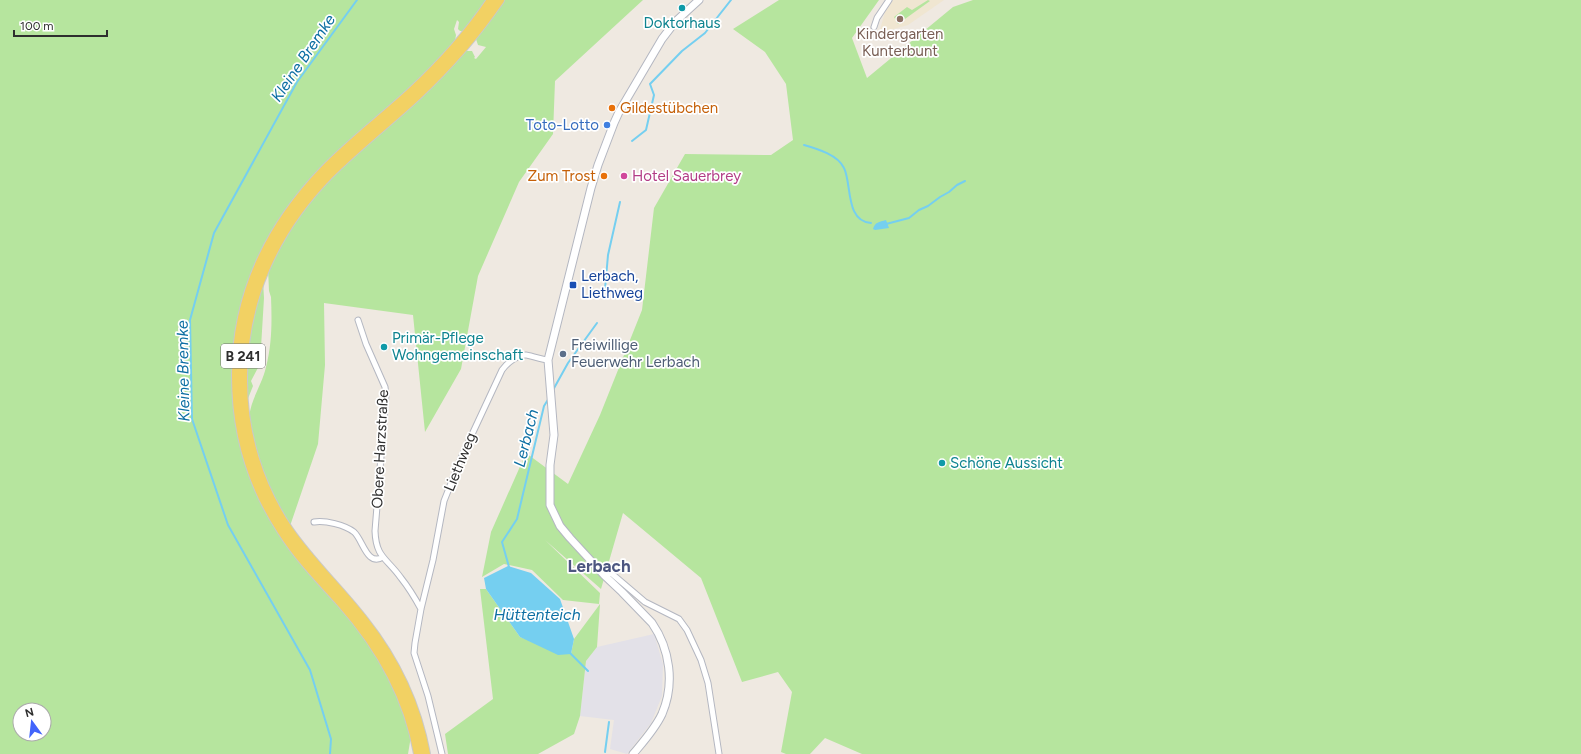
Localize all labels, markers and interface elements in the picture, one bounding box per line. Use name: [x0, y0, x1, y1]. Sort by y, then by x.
marker: Doktorhaus: [677, 3, 687, 13]
water label: Kleine Bremke: [267, 10, 339, 105]
scale bar: [14, 12, 107, 38]
place label: Doktorhaus: [643, 14, 721, 32]
marker: Kindergarten Kunterbunt: [895, 14, 905, 24]
text: 100 m: [20, 19, 54, 33]
place label: Kindergarten Kunterbunt: [857, 25, 943, 60]
place label: Gildestübchen: [620, 99, 718, 117]
marker: Gildestübchen: [607, 103, 617, 113]
place label: Toto-Lotto: [526, 116, 599, 134]
marker: Toto-Lotto: [602, 120, 612, 130]
place label: Zum Trost: [528, 167, 596, 185]
place label: Hotel Sauerbrey: [632, 167, 741, 185]
marker: Zum Trost: [599, 171, 609, 181]
marker: Hotel Sauerbrey: [619, 171, 629, 181]
place label: Lerbach, Liethweg: [581, 267, 643, 302]
marker: Lerbach, Liethweg: [568, 280, 578, 290]
water label: Kleine Bremke: [173, 320, 193, 422]
place label: Primär-Pflege Wohngemeinschaft: [392, 329, 524, 364]
place label: Freiwillige Feuerwehr Lerbach: [571, 336, 700, 371]
marker: Primär-Pflege Wohngemeinschaft: [379, 342, 389, 352]
road number: B 241: [221, 344, 265, 368]
marker: Freiwillige Feuerwehr Lerbach: [558, 349, 568, 359]
street label: Obere Harzstraße: [368, 389, 392, 509]
water label: Lerbach: [510, 407, 542, 469]
street label: Liethweg: [440, 430, 480, 494]
place label: Schöne Aussicht: [950, 454, 1063, 472]
marker: Schöne Aussicht: [937, 458, 947, 468]
district label: Lerbach: [567, 556, 631, 576]
water label: Hüttenteich: [493, 605, 581, 624]
north arrow: [12, 702, 52, 742]
text: N: [24, 705, 35, 720]

